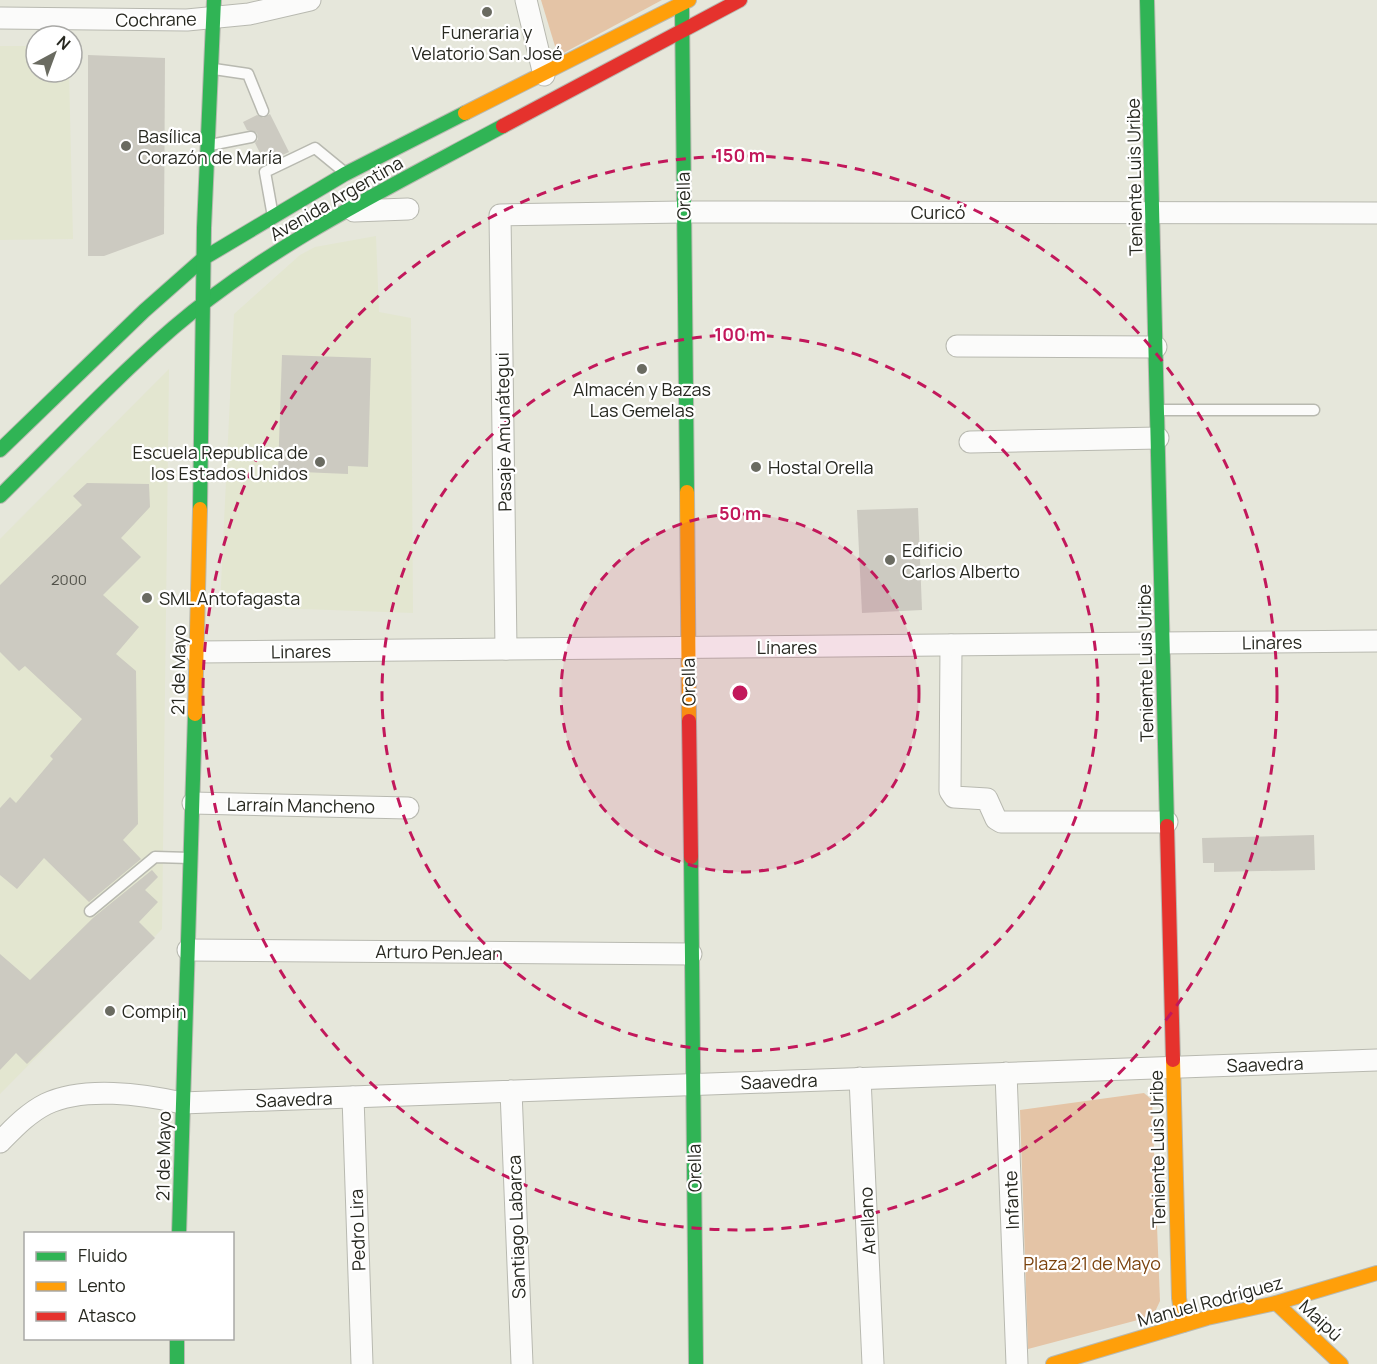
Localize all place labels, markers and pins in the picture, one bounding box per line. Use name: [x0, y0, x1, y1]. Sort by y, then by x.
marker: Funeraria y Velatorio San José: [480, 5, 494, 19]
place label: Funeraria y Velatorio San José: [411, 20, 563, 65]
place label: Basílica Corazón de María: [138, 124, 282, 169]
marker: Basílica Corazón de María: [119, 139, 133, 153]
marker: Almacén y Bazas Las Gemelas: [635, 362, 649, 376]
place label: Almacén y Bazas Las Gemelas: [573, 377, 711, 422]
place label: Escuela Republica de los Estados Unidos: [133, 440, 308, 485]
marker: Escuela Republica de los Estados Unidos: [313, 455, 327, 469]
place label: Hostal Orella: [768, 455, 874, 479]
marker: Hostal Orella: [749, 460, 763, 474]
place label: Edificio Carlos Alberto: [902, 538, 1020, 583]
marker: Edificio Carlos Alberto: [883, 553, 897, 567]
place label: SML Antofagasta: [159, 586, 300, 610]
marker: SML Antofagasta: [140, 591, 154, 605]
centre of rings: [730, 683, 750, 703]
place label: Compin: [122, 999, 186, 1023]
marker: Compin: [103, 1004, 117, 1018]

